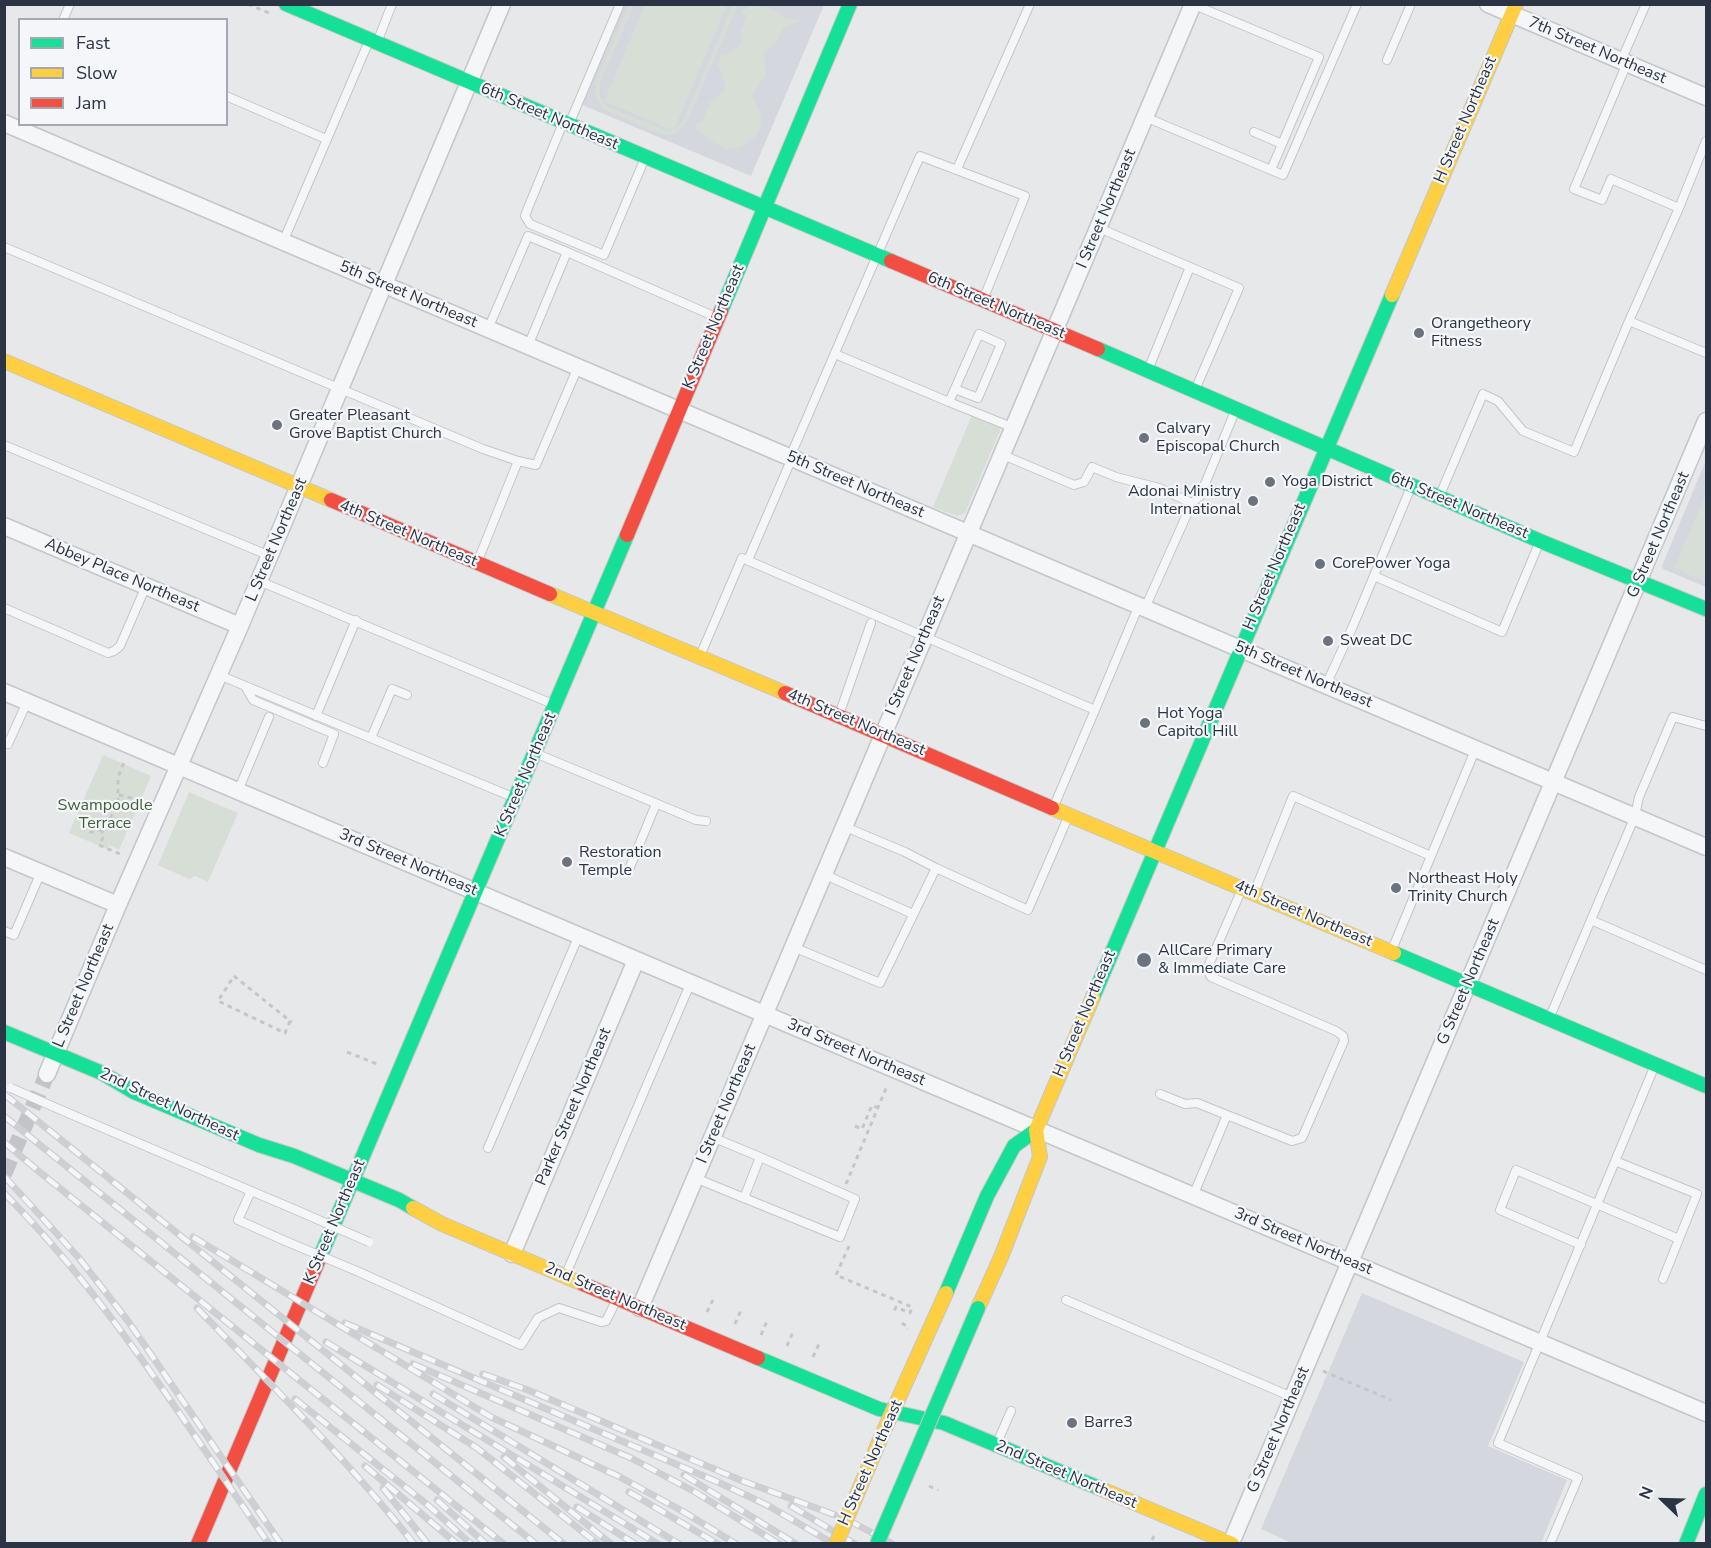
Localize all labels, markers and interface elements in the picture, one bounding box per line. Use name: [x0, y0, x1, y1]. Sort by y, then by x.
street label: 7th Street Northeast: [1525, 13, 1669, 89]
legend: [18, 18, 228, 126]
text: Fast: [76, 31, 110, 55]
street label: H Street Northeast: [1431, 54, 1501, 186]
text: Slow: [76, 61, 117, 85]
street label: 6th Street Northeast: [477, 79, 621, 155]
text: Jam: [76, 91, 107, 115]
street label: I Street Northeast: [1073, 146, 1141, 272]
street label: 5th Street Northeast: [336, 257, 480, 333]
street label: K Street Northeast: [679, 262, 749, 392]
street label: 6th Street Northeast: [924, 268, 1068, 344]
place label: Orangetheory Fitness: [1431, 314, 1531, 352]
marker: Orangetheory Fitness: [1412, 326, 1426, 340]
place label: Greater Pleasant Grove Baptist Church: [289, 406, 442, 444]
marker: Greater Pleasant Grove Baptist Church: [270, 418, 284, 432]
place label: Calvary Episcopal Church: [1156, 419, 1280, 457]
marker: Calvary Episcopal Church: [1137, 431, 1151, 445]
street label: 5th Street Northeast: [783, 447, 927, 523]
street label: 6th Street Northeast: [1387, 468, 1531, 544]
street label: G Street Northeast: [1624, 469, 1694, 601]
place label: Yoga District: [1282, 472, 1372, 492]
street label: L Street Northeast: [242, 475, 312, 605]
marker: Yoga District: [1263, 475, 1277, 489]
place label: Adonai Ministry International: [1128, 482, 1241, 520]
marker: Adonai Ministry International: [1246, 494, 1260, 508]
street label: 4th Street Northeast: [336, 496, 480, 572]
street label: H Street Northeast: [1240, 501, 1310, 633]
street label: Abbey Place Northeast: [42, 535, 202, 617]
place label: CorePower Yoga: [1332, 554, 1451, 574]
marker: CorePower Yoga: [1313, 557, 1327, 571]
street label: I Street Northeast: [882, 593, 950, 719]
place label: Sweat DC: [1340, 631, 1412, 651]
marker: Sweat DC: [1321, 634, 1335, 648]
street label: 5th Street Northeast: [1231, 637, 1375, 713]
street label: 4th Street Northeast: [784, 685, 928, 761]
place label: Hot Yoga Capitol Hill: [1157, 704, 1238, 742]
street label: K Street Northeast: [491, 710, 561, 840]
marker: Hot Yoga Capitol Hill: [1138, 716, 1152, 730]
park label: Swampoodle Terrace: [58, 796, 152, 834]
street label: 3rd Street Northeast: [336, 825, 480, 901]
place label: Restoration Temple: [579, 843, 661, 881]
marker: Restoration Temple: [560, 855, 574, 869]
place label: Northeast Holy Trinity Church: [1408, 869, 1518, 907]
street label: 4th Street Northeast: [1231, 876, 1375, 952]
marker: Northeast Holy Trinity Church: [1389, 881, 1403, 895]
street label: G Street Northeast: [1434, 916, 1504, 1048]
street label: L Street Northeast: [49, 921, 119, 1051]
place label: AllCare Primary & Immediate Care: [1158, 941, 1286, 979]
street label: H Street Northeast: [1050, 948, 1120, 1080]
marker: AllCare Primary & Immediate Care: [1135, 951, 1153, 969]
street label: 3rd Street Northeast: [784, 1015, 928, 1091]
street label: Parker Street Northeast: [532, 1025, 616, 1189]
street label: I Street Northeast: [693, 1041, 761, 1167]
street label: 2nd Street Northeast: [96, 1064, 242, 1146]
street label: K Street Northeast: [300, 1157, 370, 1287]
street label: 3rd Street Northeast: [1231, 1204, 1375, 1280]
street label: 2nd Street Northeast: [541, 1259, 689, 1335]
street label: G Street Northeast: [1244, 1364, 1314, 1496]
street label: H Street Northeast: [835, 1397, 907, 1529]
place label: Barre3: [1084, 1413, 1133, 1433]
marker: Barre3: [1065, 1416, 1079, 1430]
street label: 2nd Street Northeast: [992, 1437, 1140, 1513]
north arrow: [1633, 1470, 1693, 1530]
text: N: [1634, 1483, 1659, 1503]

